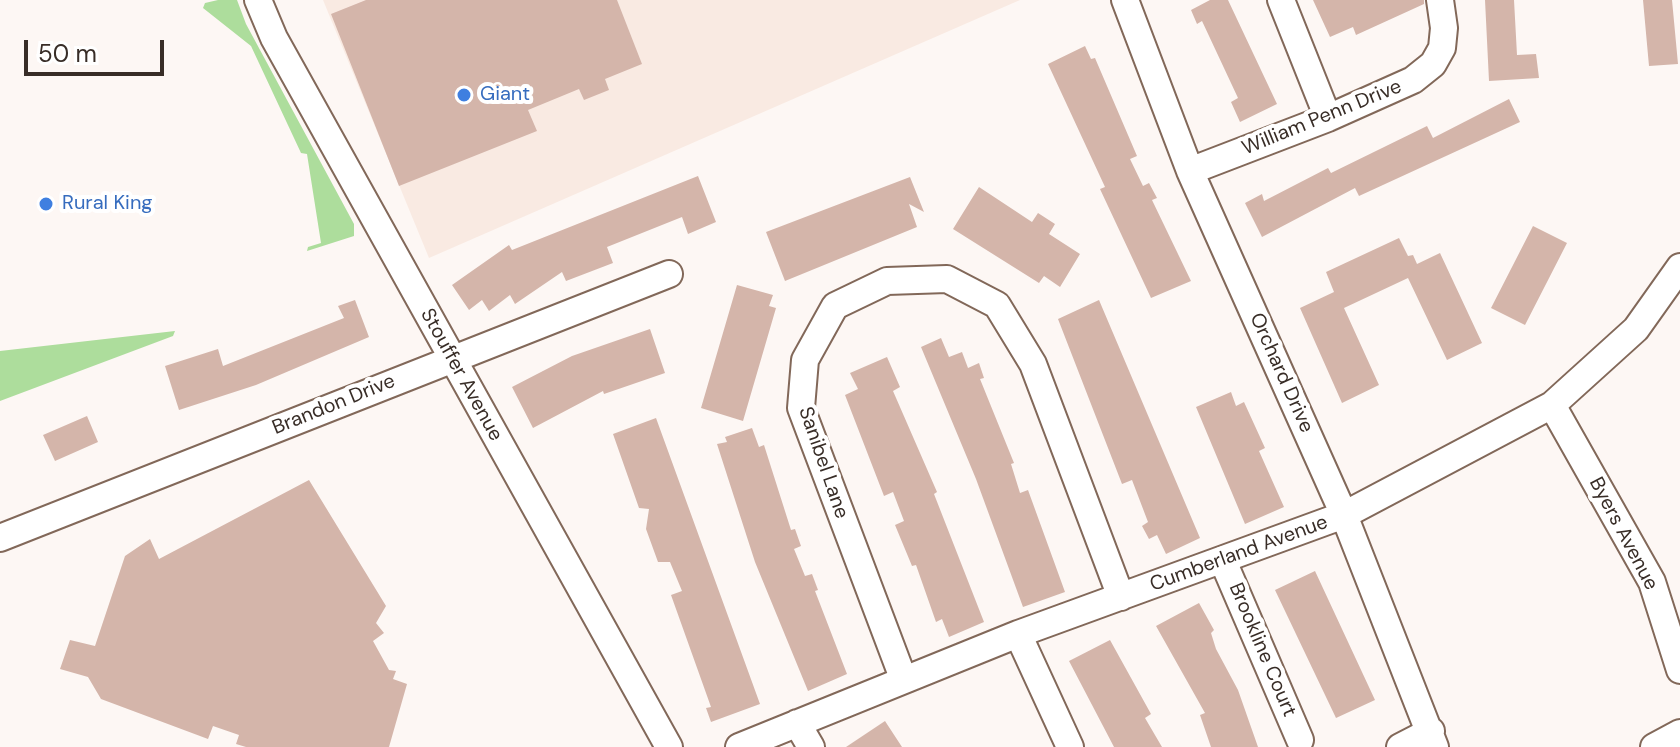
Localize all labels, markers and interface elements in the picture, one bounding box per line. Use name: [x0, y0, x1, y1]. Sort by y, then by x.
scale bar: [28, 24, 168, 74]
text: 50 m: [38, 38, 97, 69]
street label: William Penn Drive: [1239, 75, 1405, 161]
place label: Giant: [480, 83, 530, 107]
marker: Giant: [455, 86, 473, 104]
place label: Rural King: [62, 192, 153, 216]
marker: Rural King: [37, 195, 55, 213]
street label: Stouffer Avenue: [415, 305, 507, 445]
street label: Orchard Drive: [1244, 309, 1318, 437]
street label: Brandon Drive: [269, 369, 399, 441]
street label: Sanibel Lane: [793, 404, 853, 522]
street label: Byers Avenue: [1583, 473, 1663, 595]
street label: Cumberland Avenue: [1147, 511, 1331, 597]
street label: Brookline Court: [1223, 579, 1301, 721]

